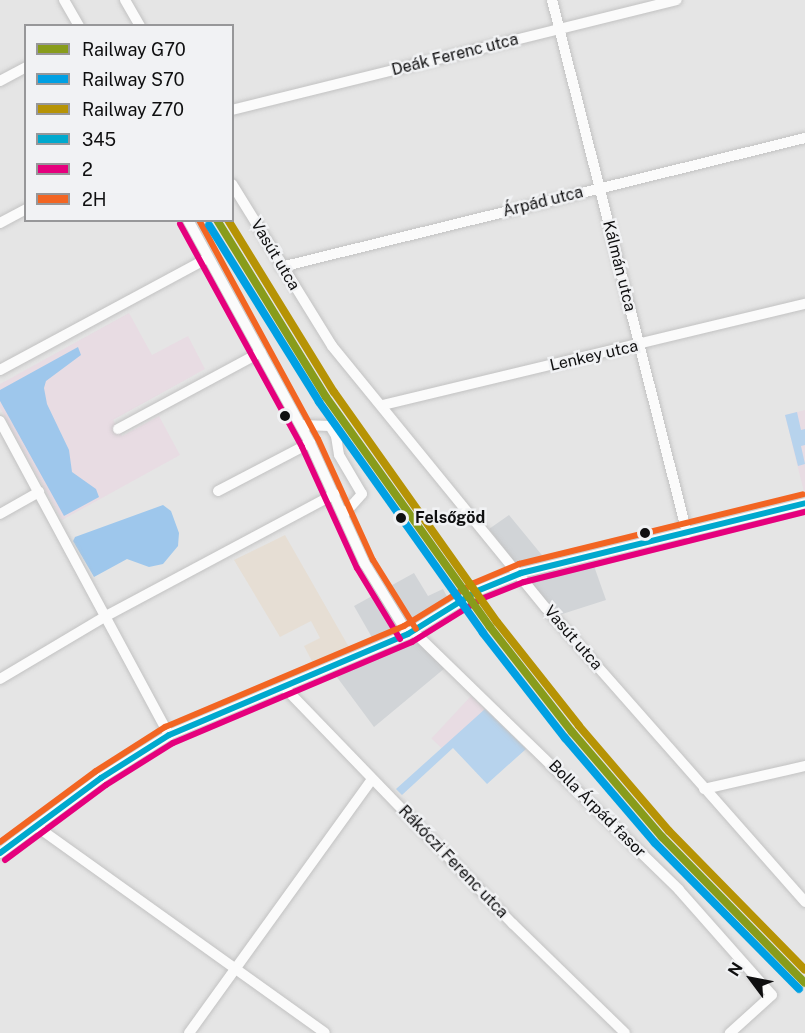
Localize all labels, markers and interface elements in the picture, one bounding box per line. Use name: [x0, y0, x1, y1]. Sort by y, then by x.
legend: [24, 24, 234, 222]
street label: Deák Ferenc utca: [390, 30, 520, 80]
text: Railway G70: [82, 39, 186, 60]
text: Railway S70: [82, 69, 185, 90]
text: Railway Z70: [82, 99, 184, 120]
text: 345: [82, 129, 116, 150]
text: 2: [82, 159, 93, 180]
street label: Árpád utca: [501, 183, 585, 221]
text: 2H: [82, 189, 107, 210]
street label: Vasút utca: [246, 216, 304, 294]
street label: Kálmán utca: [598, 219, 640, 313]
street label: Lenkey utca: [548, 337, 640, 375]
unlabelled marker: [279, 410, 291, 422]
place label: Felsőgöd: [415, 508, 485, 528]
marker: Felsőgöd: [392, 509, 410, 527]
unlabelled marker: [639, 527, 651, 539]
street label: Vasút utca: [540, 602, 606, 674]
street label: Bolla Árpád fasor: [544, 756, 650, 862]
street label: Rákóczi Ferenc utca: [394, 802, 512, 922]
north arrow: [721, 949, 781, 1009]
text: N: [724, 959, 747, 980]

